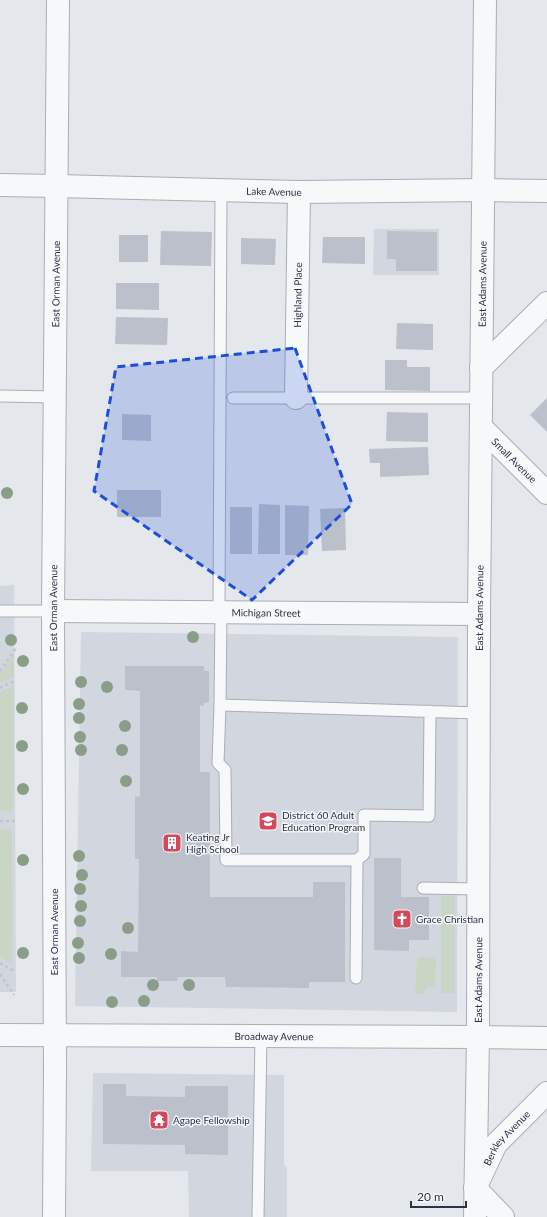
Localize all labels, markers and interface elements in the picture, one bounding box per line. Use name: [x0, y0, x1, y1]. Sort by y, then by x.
street label: Lake Avenue: [246, 185, 302, 198]
street label: East Orman Avenue: [49, 241, 62, 328]
street label: East Adams Avenue: [476, 241, 489, 327]
street label: Highland Place: [291, 262, 304, 328]
street label: Small Avenue: [489, 435, 539, 485]
street label: East Orman Avenue: [47, 564, 59, 652]
street label: East Adams Avenue: [473, 565, 485, 651]
street label: Michigan Street: [231, 606, 301, 619]
place label: District 60 Adult Education Program: [282, 809, 365, 833]
school or university icon: District 60 Adult Education Program: [257, 810, 279, 832]
place label: Keating Jr High School: [186, 831, 239, 855]
building icon: Keating Jr High School: [161, 832, 183, 854]
street label: East Orman Avenue: [48, 889, 60, 975]
church icon: Grace Christian: [391, 908, 413, 930]
place label: Grace Christian: [416, 913, 484, 925]
street label: East Adams Avenue: [472, 937, 484, 1023]
street label: Broadway Avenue: [234, 1030, 314, 1042]
street label: Berkley Avenue: [481, 1108, 532, 1167]
temple icon: Agape Fellowship: [148, 1109, 170, 1131]
place label: Agape Fellowship: [173, 1114, 250, 1126]
scale bar: [411, 1183, 466, 1209]
text: 20 m: [417, 1189, 444, 1204]

